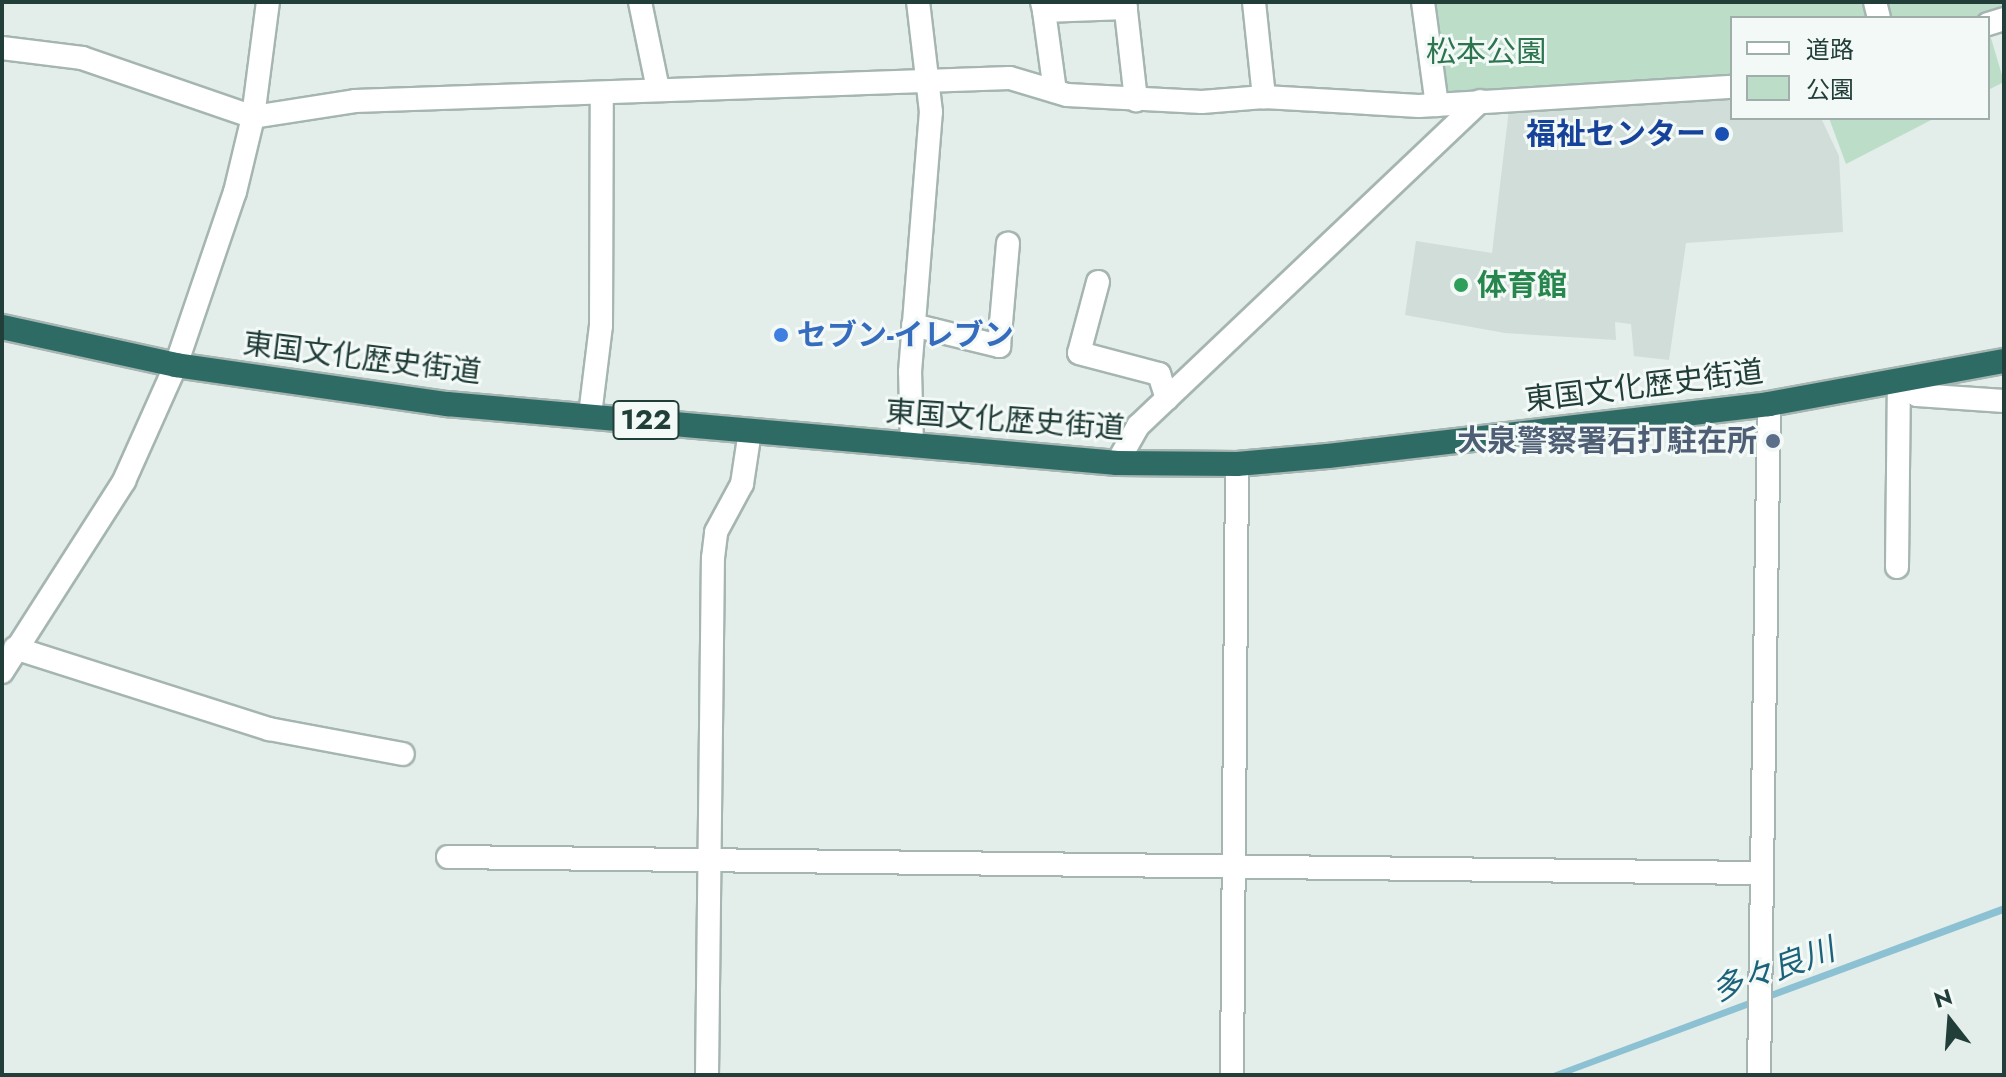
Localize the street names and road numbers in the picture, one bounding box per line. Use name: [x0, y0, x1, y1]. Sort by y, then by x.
street label: 東国文化歴史街道: [241, 326, 483, 390]
street label: 東国文化歴史街道: [1523, 354, 1765, 418]
street label: 東国文化歴史街道: [884, 394, 1126, 446]
road number: 122: [612, 396, 680, 444]

